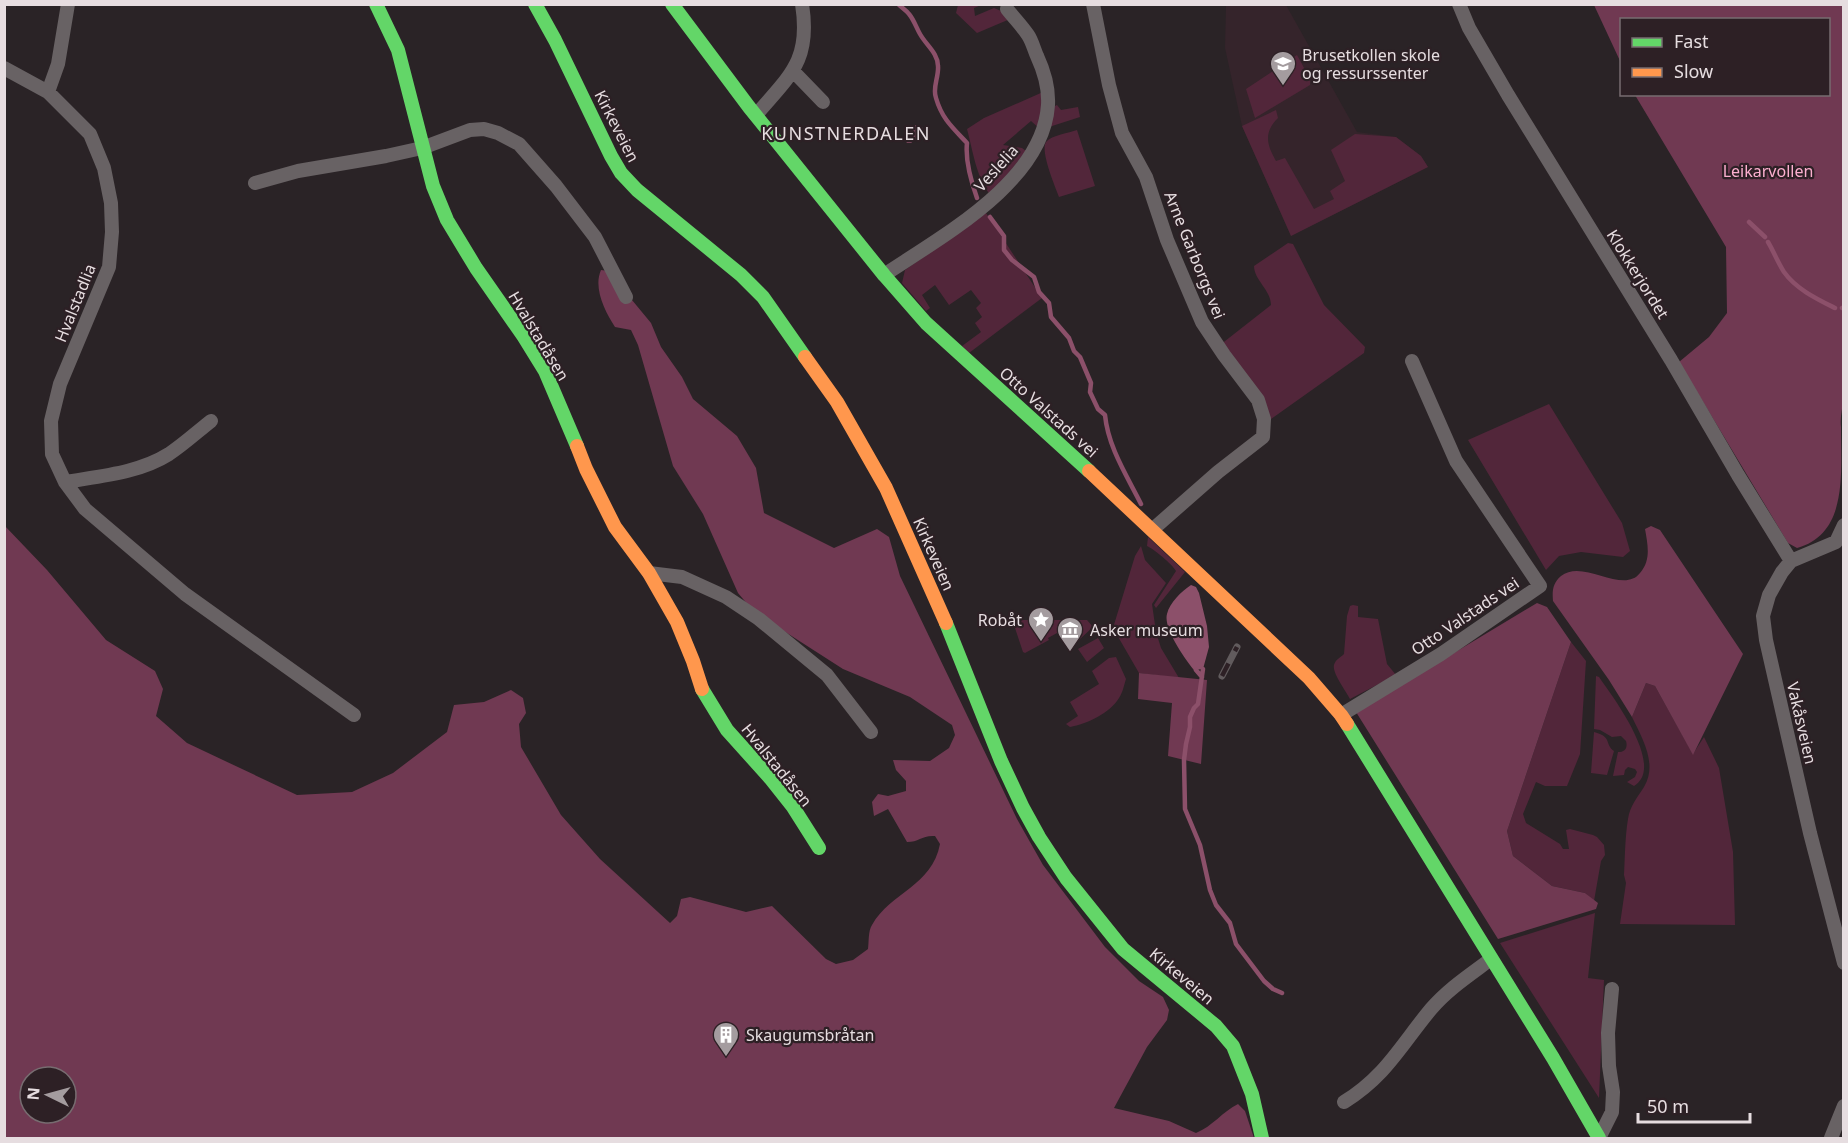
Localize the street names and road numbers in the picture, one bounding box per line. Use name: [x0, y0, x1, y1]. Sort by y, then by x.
street label: Kirkeveien: [589, 86, 645, 166]
street label: Veslelia: [969, 140, 1023, 196]
street label: Arne Garborgs vei: [1159, 188, 1231, 322]
street label: Klokkerjordet: [1602, 225, 1674, 323]
street label: Hvalstadlia: [49, 261, 101, 345]
street label: Hvalstadåsen: [504, 287, 574, 385]
street label: Otto Valstads vei: [995, 362, 1103, 462]
street label: Kirkeveien: [908, 514, 960, 594]
street label: Otto Valstads vei: [1407, 572, 1523, 660]
street label: Vakåsveien: [1782, 680, 1822, 766]
street label: Hvalstadåsen: [737, 719, 817, 811]
street label: Kirkeveien: [1145, 942, 1219, 1010]

